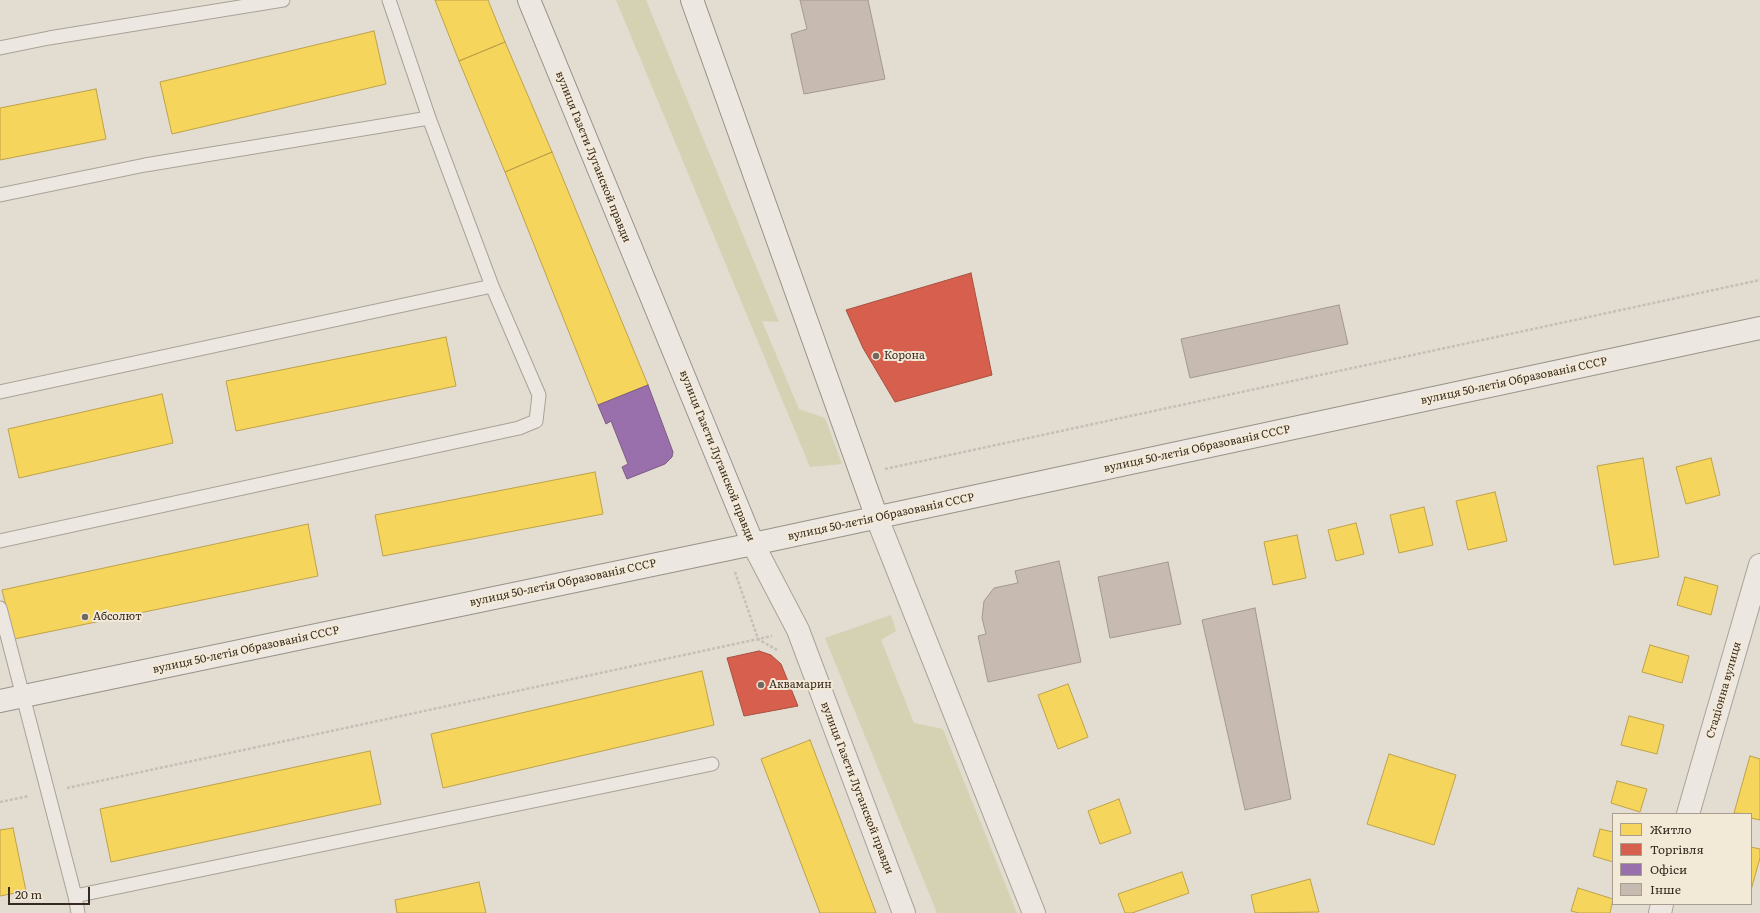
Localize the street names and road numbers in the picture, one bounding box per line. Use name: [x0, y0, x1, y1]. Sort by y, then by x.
street label: вулиця Газєти Луганской правди: [553, 69, 633, 245]
street label: вулиця 50-лєтія Образованія СССР: [1420, 355, 1608, 407]
street label: вулиця Газєти Луганской правди: [677, 368, 757, 544]
street label: вулиця 50-лєтія Образованія СССР: [1103, 423, 1291, 475]
street label: вулиця 50-лєтія Образованія СССР: [787, 491, 975, 543]
street label: вулиця 50-лєтія Образованія СССР: [469, 557, 657, 609]
street label: вулиця 50-лєтія Образованія СССР: [152, 624, 340, 676]
street label: Стадіонна вулиця: [1704, 640, 1744, 740]
street label: вулиця Газєти Луганской правди: [818, 700, 896, 876]

